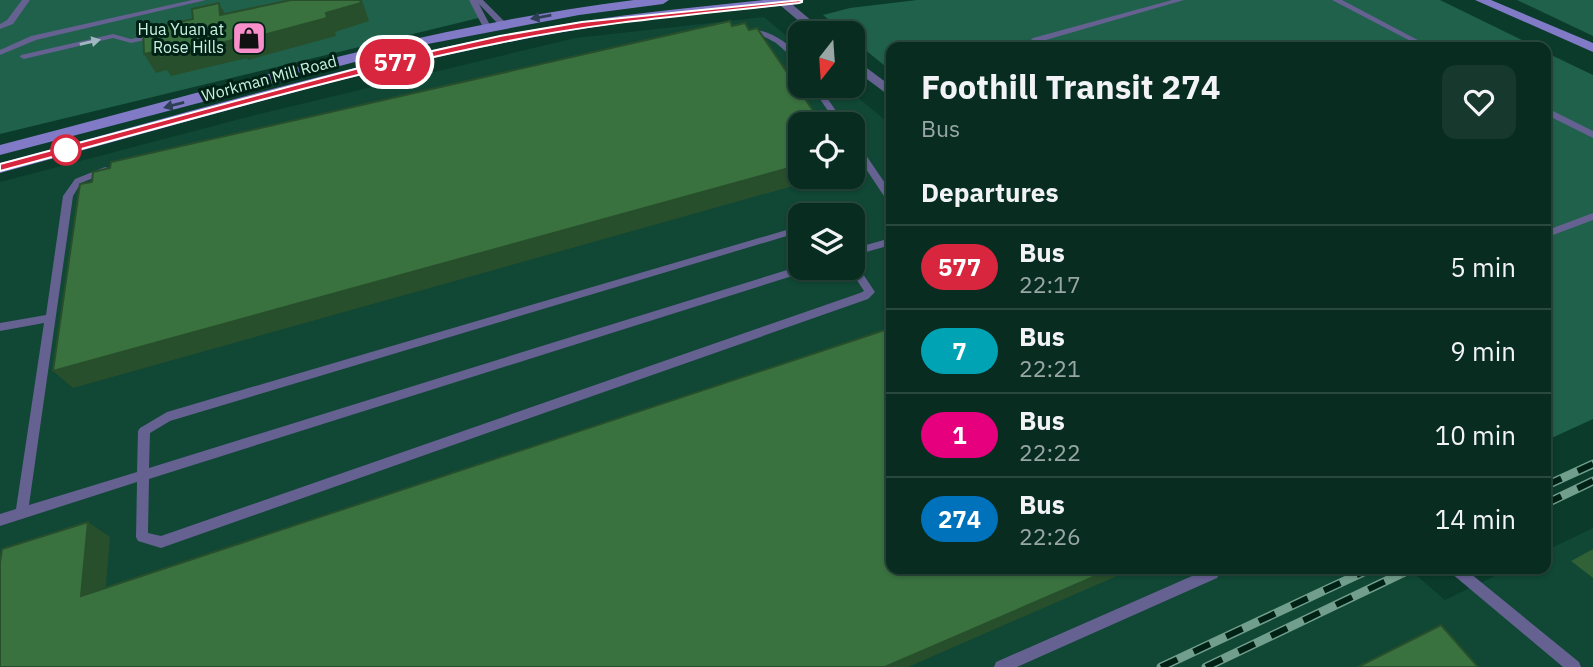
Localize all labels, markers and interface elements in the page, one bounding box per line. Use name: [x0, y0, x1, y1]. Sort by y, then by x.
one-way arrow: [530, 12, 552, 23]
place label: Hua Yuan at Rose Hills: [138, 19, 224, 57]
shop icon: Hua Yuan at Rose Hills: [230, 19, 268, 57]
north arrow: [788, 21, 864, 98]
map controls: [788, 21, 865, 280]
one-way arrow: [79, 36, 101, 47]
line badge: 577: [355, 39, 435, 85]
text: 577: [373, 46, 417, 78]
street label: Workman Mill Road: [199, 50, 339, 106]
text: Foothill Transit 274: [921, 65, 1221, 108]
button: heart: [1442, 65, 1516, 139]
one-way arrow: [163, 100, 185, 111]
button: locate: [788, 112, 865, 189]
text: Bus: [921, 113, 960, 143]
unlabelled marker: [51, 135, 81, 165]
text: Departures: [921, 175, 1059, 209]
button: layers: [788, 203, 865, 280]
text: Bus: [1019, 235, 1065, 269]
text: 5 min: [1450, 250, 1516, 284]
text: 577: [938, 251, 981, 283]
text: 22:17: [1019, 269, 1081, 299]
text: Bus: [1019, 319, 1065, 353]
text: 9 min: [1450, 334, 1516, 368]
text: 7: [952, 335, 967, 367]
text: 22:21: [1019, 353, 1081, 383]
text: Bus: [1019, 403, 1065, 437]
text: 10 min: [1435, 418, 1516, 452]
text: 1: [952, 419, 967, 451]
text: 22:22: [1019, 437, 1081, 467]
text: Bus: [1019, 487, 1065, 521]
text: 14 min: [1435, 502, 1516, 536]
text: 274: [938, 503, 981, 535]
text: 22:26: [1019, 521, 1081, 551]

